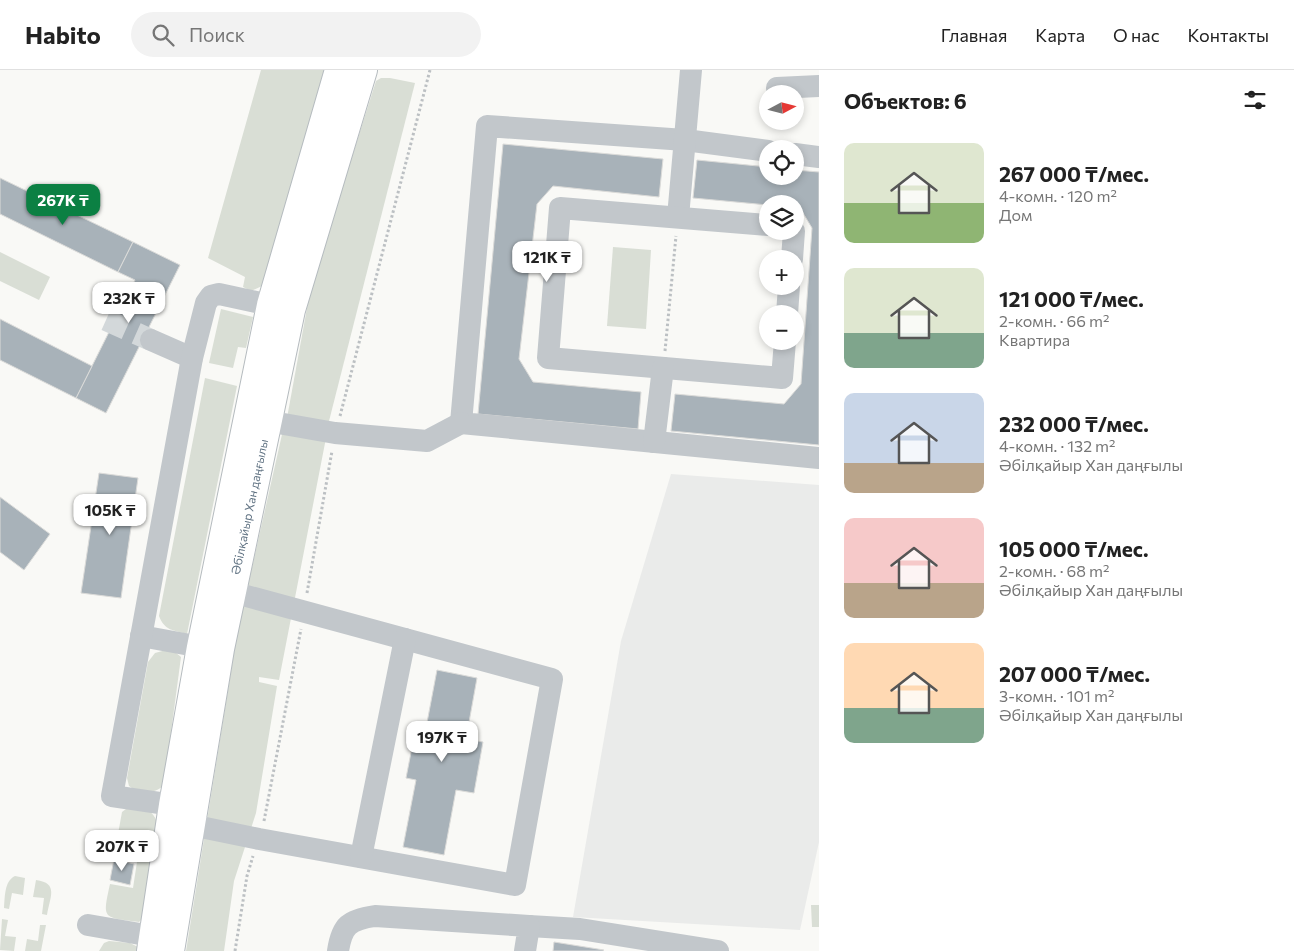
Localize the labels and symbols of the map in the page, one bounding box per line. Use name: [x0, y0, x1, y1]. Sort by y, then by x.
north arrow: [759, 85, 804, 130]
pin: 267K ₸: [22, 184, 104, 226]
pin: 121K ₸: [506, 240, 588, 283]
pin: 232K ₸: [88, 282, 170, 324]
street label: Әбілқайыр Хан даңғылы: [228, 438, 270, 576]
pin: 105K ₸: [69, 494, 151, 536]
pin: 197K ₸: [401, 720, 483, 763]
pin: 207K ₸: [81, 830, 163, 872]

